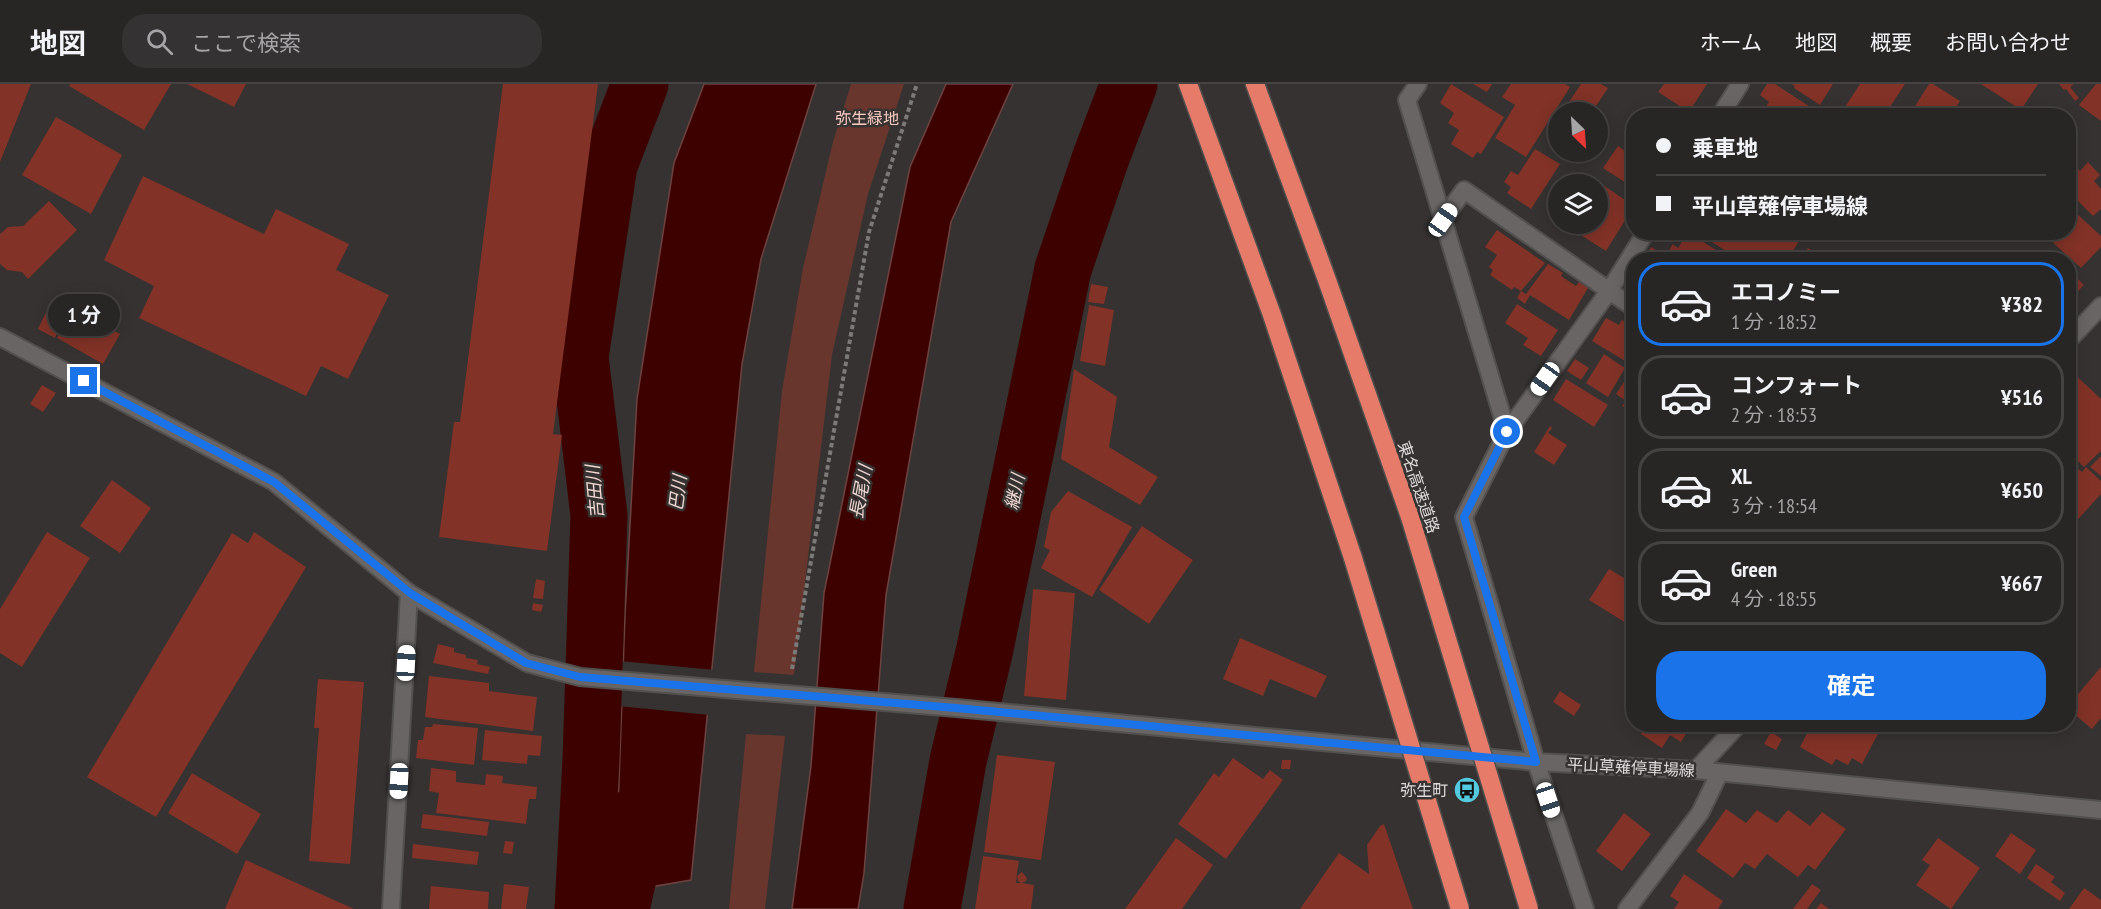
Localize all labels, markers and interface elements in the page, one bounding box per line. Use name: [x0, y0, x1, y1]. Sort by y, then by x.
search box: [122, 14, 542, 68]
text: 地図: [30, 24, 86, 61]
icon: search: [143, 25, 176, 58]
text: ここで検索: [191, 29, 301, 57]
text: ホーム: [1700, 29, 1762, 56]
text: 地図: [1795, 29, 1837, 56]
text: 概要: [1870, 29, 1912, 56]
text: お問い合わせ: [1945, 29, 2071, 56]
north arrow: [1548, 102, 1608, 162]
map controls: [1548, 102, 1608, 234]
park label: 弥生緑地: [835, 108, 899, 128]
text: 乗車地: [1692, 134, 1758, 162]
button: layers: [1548, 174, 1608, 234]
text: 平山草薙停車場線: [1692, 192, 1868, 220]
car: [1425, 200, 1461, 240]
icon: car: [1659, 277, 1713, 331]
text: エコノミー: [1731, 278, 1841, 306]
text: ¥382: [2001, 290, 2043, 318]
callout: 1 分: [48, 294, 120, 336]
text: 1 分: [67, 302, 101, 328]
text: 1 分 · 18:52: [1731, 309, 1817, 335]
car: [1527, 359, 1563, 399]
route end: [70, 367, 97, 394]
icon: car: [1659, 370, 1713, 424]
text: コンフォート: [1731, 371, 1862, 399]
text: ¥516: [2001, 383, 2043, 411]
text: 2 分 · 18:53: [1731, 402, 1817, 428]
route start: [1493, 418, 1520, 445]
street label: 東名高速道路: [1394, 438, 1444, 536]
water label: 長尾川: [844, 461, 877, 521]
water label: 吉田川: [581, 462, 608, 520]
text: XL: [1731, 462, 1752, 490]
icon: car: [1659, 463, 1713, 517]
water label: 継川: [1000, 470, 1030, 512]
water label: 巴川: [664, 472, 691, 512]
text: ¥650: [2001, 476, 2043, 504]
text: 3 分 · 18:54: [1731, 493, 1817, 519]
text: Green: [1731, 555, 1777, 583]
icon: car: [1659, 556, 1713, 610]
text: ¥667: [2001, 569, 2043, 597]
text: 4 分 · 18:55: [1731, 586, 1817, 612]
car: [396, 645, 416, 681]
button: 確定: [1656, 651, 2046, 720]
street label: 平山草薙停車場線: [1567, 754, 1695, 780]
car: [389, 763, 409, 799]
bus stop icon: 弥生町: [1452, 775, 1482, 805]
place label: 弥生町: [1400, 780, 1448, 800]
car: [1534, 780, 1562, 820]

